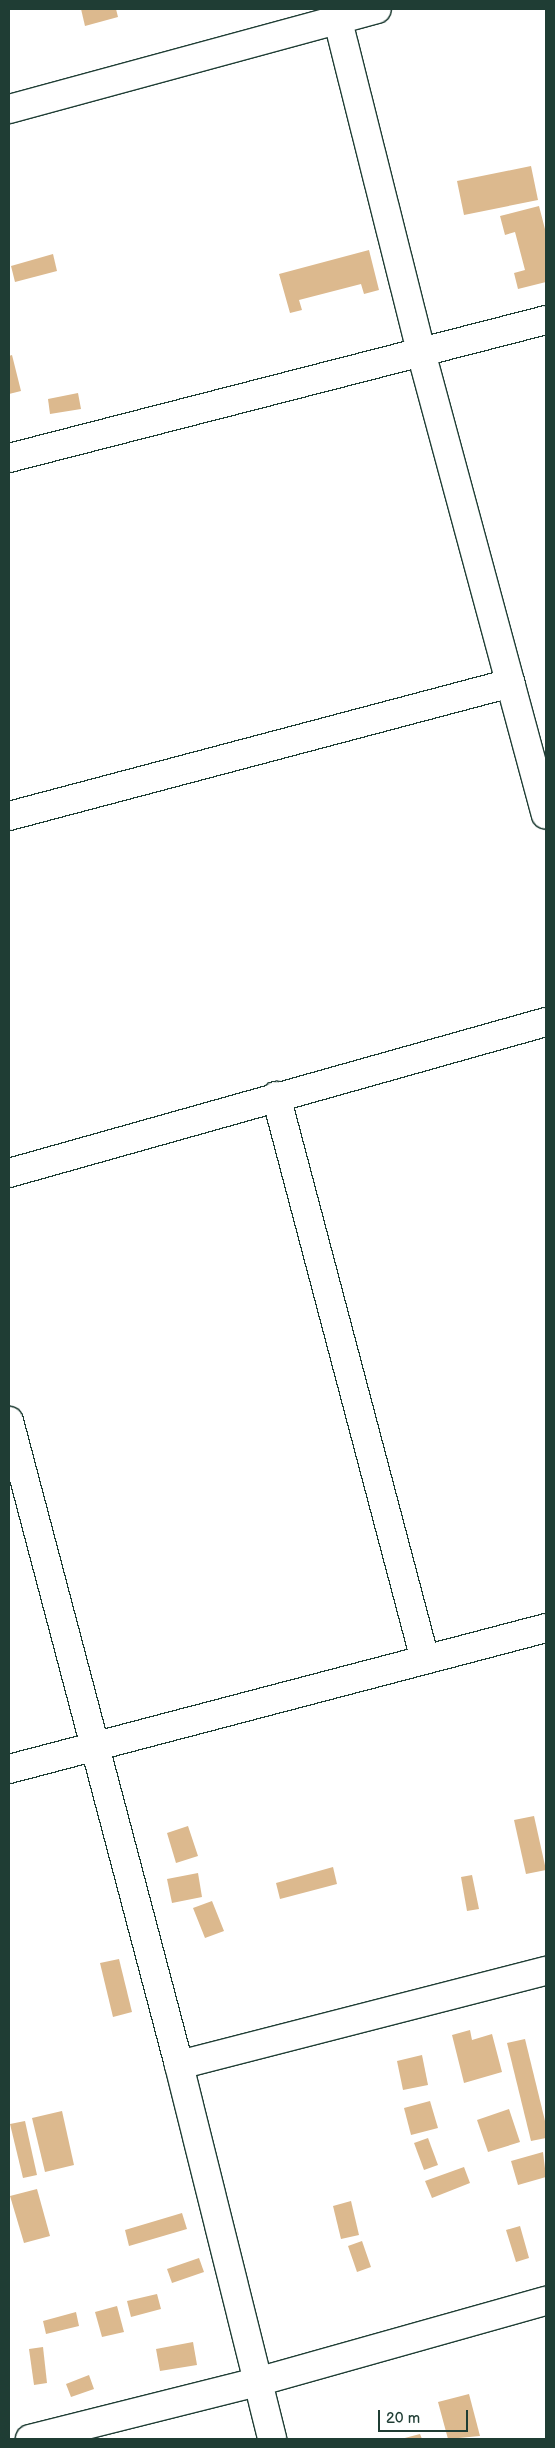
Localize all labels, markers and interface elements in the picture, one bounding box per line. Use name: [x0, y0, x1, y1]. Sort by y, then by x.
scale bar: [380, 2400, 470, 2432]
text: 20 m: [386, 2409, 420, 2428]

